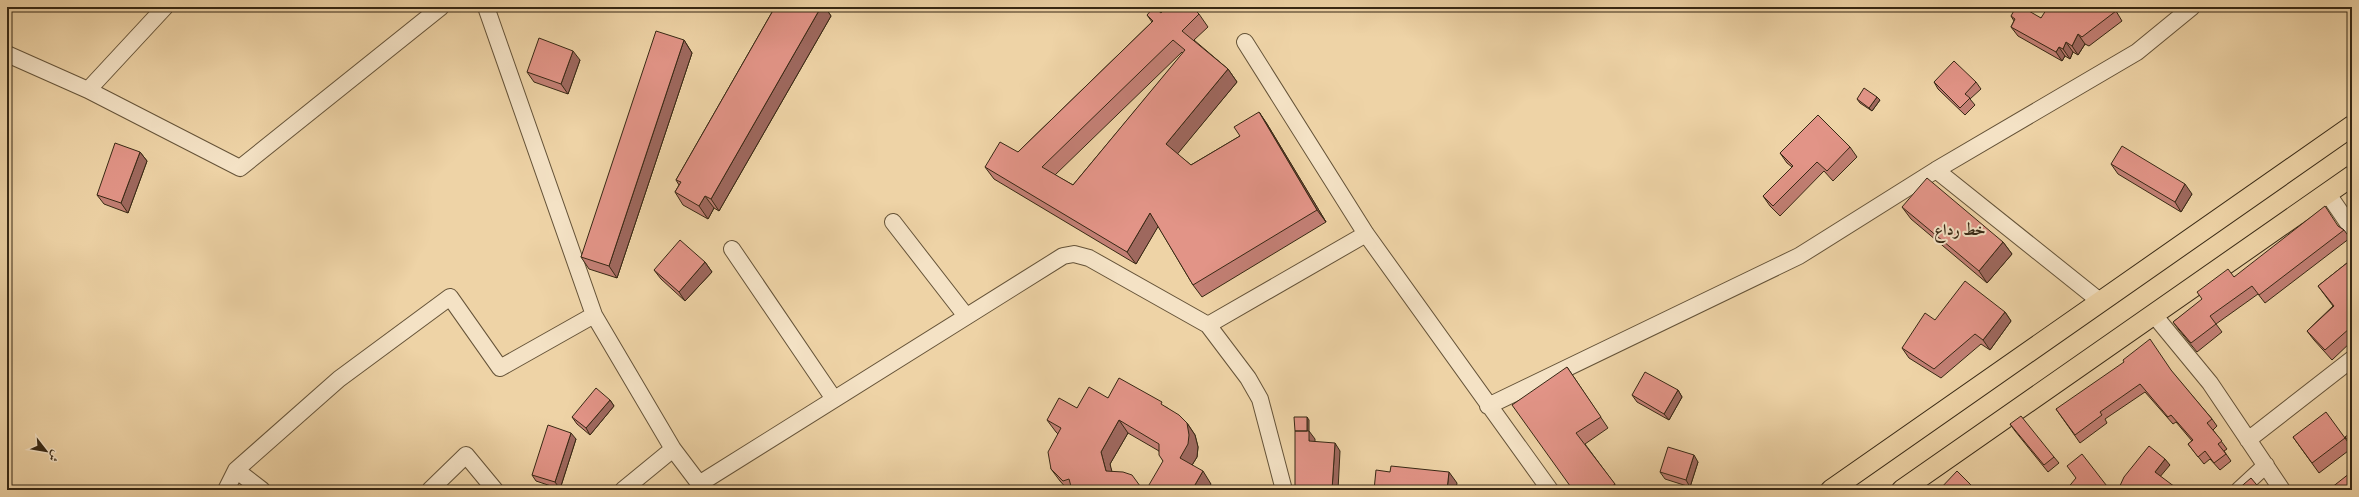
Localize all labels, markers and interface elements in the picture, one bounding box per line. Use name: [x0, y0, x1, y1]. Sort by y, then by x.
district label: خط رداع: [1934, 220, 1986, 243]
north arrow: [26, 431, 66, 471]
text: ش: [44, 447, 63, 464]

